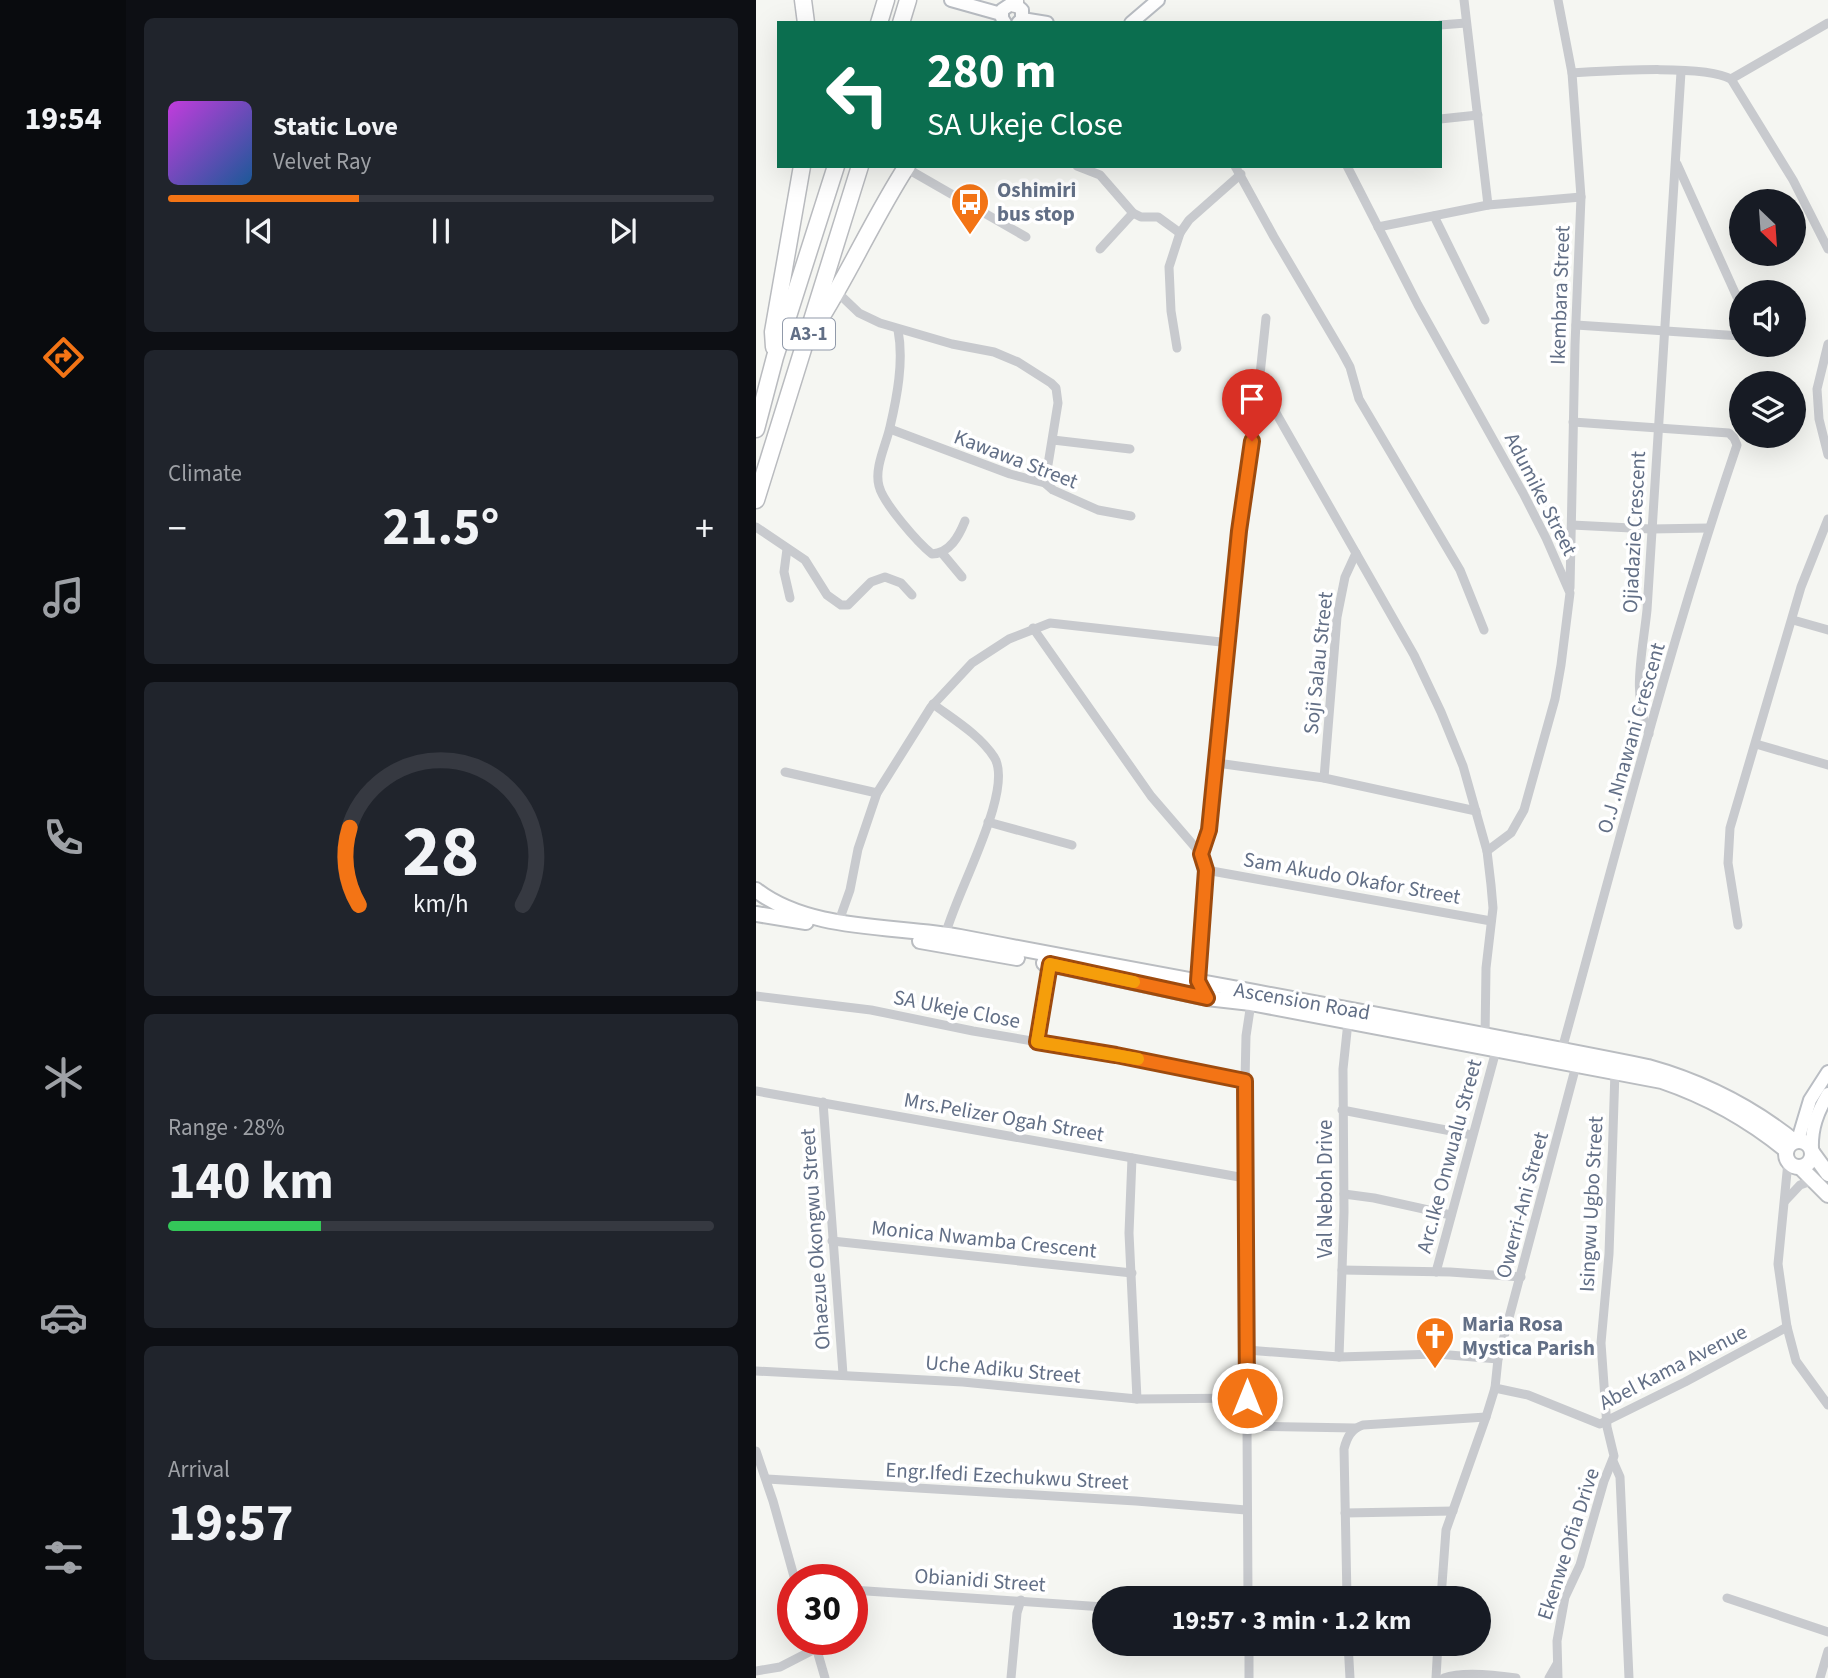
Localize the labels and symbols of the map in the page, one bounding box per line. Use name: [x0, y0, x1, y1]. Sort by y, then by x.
place label: Oshimiri bus stop: [997, 175, 1076, 229]
bus stop icon: Oshimiri bus stop: [949, 181, 991, 236]
north arrow: [1729, 189, 1806, 266]
street label: Ikembara Street: [1543, 225, 1577, 365]
road number: A3-1: [783, 318, 835, 350]
pin: [1222, 369, 1282, 441]
street label: Kawawa Street: [950, 422, 1082, 496]
street label: Adumike Street: [1497, 427, 1585, 561]
street label: Ojiadazie Crescent: [1615, 450, 1653, 614]
street label: Soji Salau Street: [1296, 590, 1340, 736]
street label: O.J .Nnawani Crescent: [1589, 639, 1673, 837]
street label: Sam Akudo Okafor Street: [1241, 844, 1463, 912]
street label: Ascension Road: [1232, 974, 1372, 1028]
street label: SA Ukeje Close: [891, 982, 1023, 1036]
street label: Arc.Ike Onwualu Street: [1409, 1056, 1489, 1256]
street label: Mrs.Pelizer Ogah Street: [902, 1085, 1106, 1149]
street label: Isingwu Ugbo Street: [1571, 1115, 1611, 1293]
street label: Val Neboh Drive: [1310, 1120, 1340, 1258]
street label: Ohaezue Okongwu Street: [792, 1127, 838, 1351]
street label: Owerri-Ani Street: [1488, 1128, 1556, 1282]
street label: Monica Nwamba Crescent: [870, 1212, 1098, 1266]
place label: Maria Rosa Mystica Parish: [1462, 1309, 1595, 1363]
church icon: Maria Rosa Mystica Parish: [1414, 1315, 1456, 1370]
street label: Abel Kama Avenue: [1594, 1317, 1752, 1417]
street label: Uche Adiku Street: [924, 1347, 1082, 1391]
position arrow: [1210, 1361, 1284, 1435]
street label: Engr.Ifedi Ezechukwu Street: [885, 1455, 1129, 1497]
street label: Ekenwe Ofia Drive: [1529, 1464, 1607, 1624]
street label: Obianidi Street: [913, 1560, 1047, 1600]
speed limit sign: 30: [777, 1564, 868, 1655]

